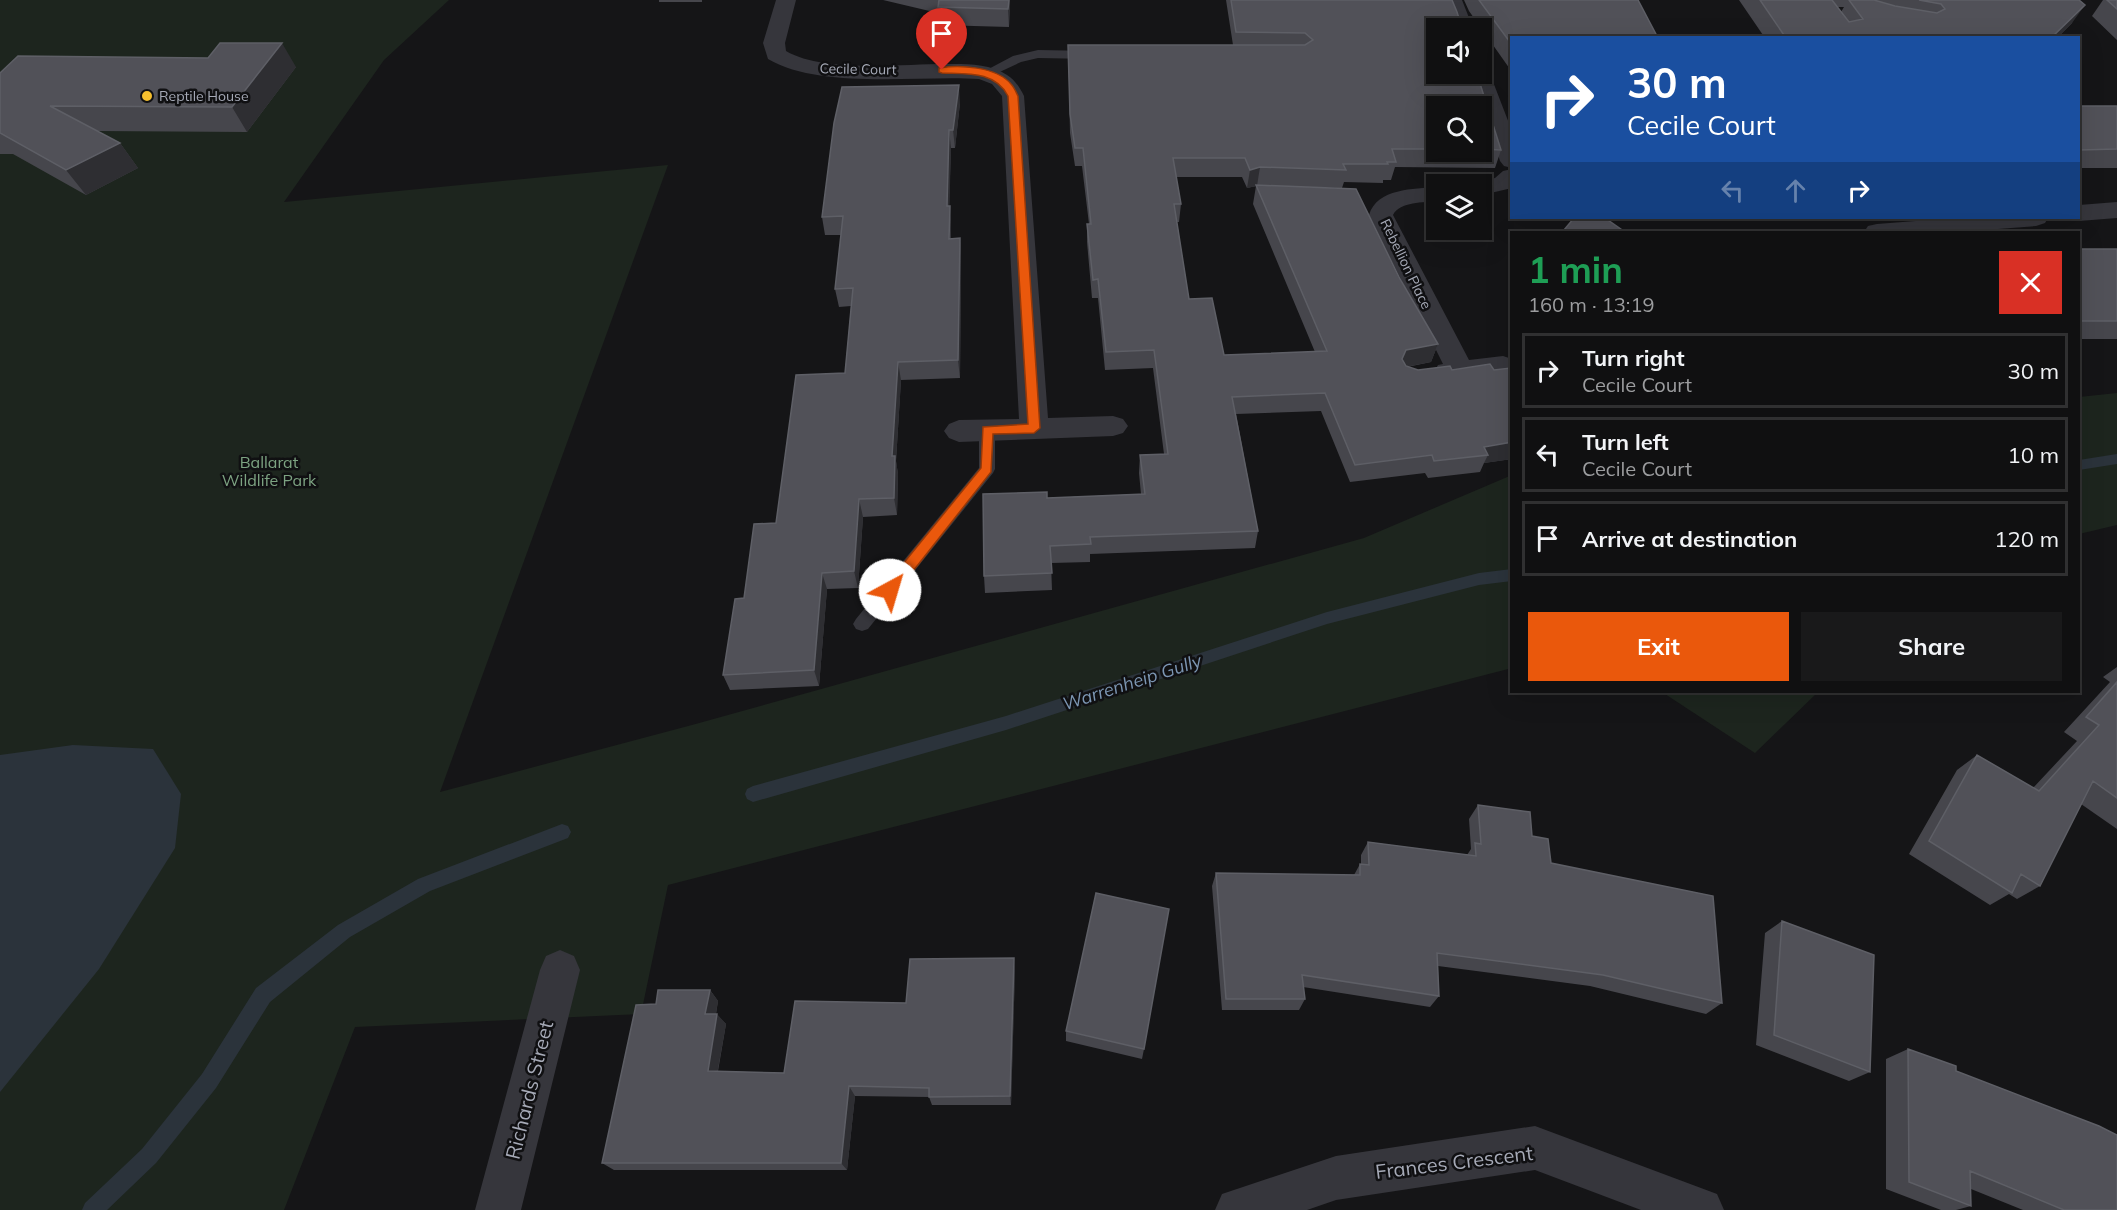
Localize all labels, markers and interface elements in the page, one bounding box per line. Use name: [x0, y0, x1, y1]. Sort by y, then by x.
pin: [916, 8, 967, 70]
icon: arrive: [925, 17, 958, 50]
map controls: [1426, 18, 1492, 240]
button: sound: [1426, 18, 1492, 84]
text: 30 m: [1627, 56, 1727, 109]
street label: Cecile Court: [819, 59, 897, 79]
icon: right: [1528, 60, 1606, 138]
place label: Reptile House: [159, 87, 249, 105]
marker: Reptile House: [140, 89, 154, 103]
button: search: [1426, 96, 1492, 162]
text: Cecile Court: [1627, 108, 1776, 142]
button: layers: [1426, 174, 1492, 240]
icon: left: [1716, 174, 1749, 207]
icon: ahead: [1779, 174, 1812, 207]
icon: right: [1842, 174, 1875, 207]
street label: Rebellion Place: [1376, 216, 1436, 312]
text: 1 min: [1528, 247, 1623, 292]
button: close: [1999, 251, 2062, 314]
text: 160 m · 13:19: [1528, 292, 1654, 317]
text: Turn right: [1582, 344, 1685, 372]
icon: right: [1531, 354, 1564, 387]
text: 30 m: [2008, 357, 2059, 385]
text: Cecile Court: [1582, 372, 1692, 397]
text: Turn left: [1582, 428, 1669, 456]
icon: left: [1531, 438, 1564, 471]
text: 10 m: [2008, 441, 2059, 469]
park label: Ballarat Wildlife Park: [222, 452, 317, 490]
text: Cecile Court: [1582, 456, 1692, 481]
icon: arrive: [1531, 522, 1564, 555]
text: Arrive at destination: [1582, 525, 1797, 553]
text: 120 m: [1994, 525, 2059, 553]
position arrow: [858, 558, 922, 622]
button: Exit: [1528, 612, 1789, 681]
button: Share: [1801, 612, 2062, 681]
water label: Warrenheip Gully: [1060, 648, 1206, 715]
street label: Richards Street: [500, 1018, 558, 1162]
street label: Frances Crescent: [1374, 1140, 1534, 1184]

